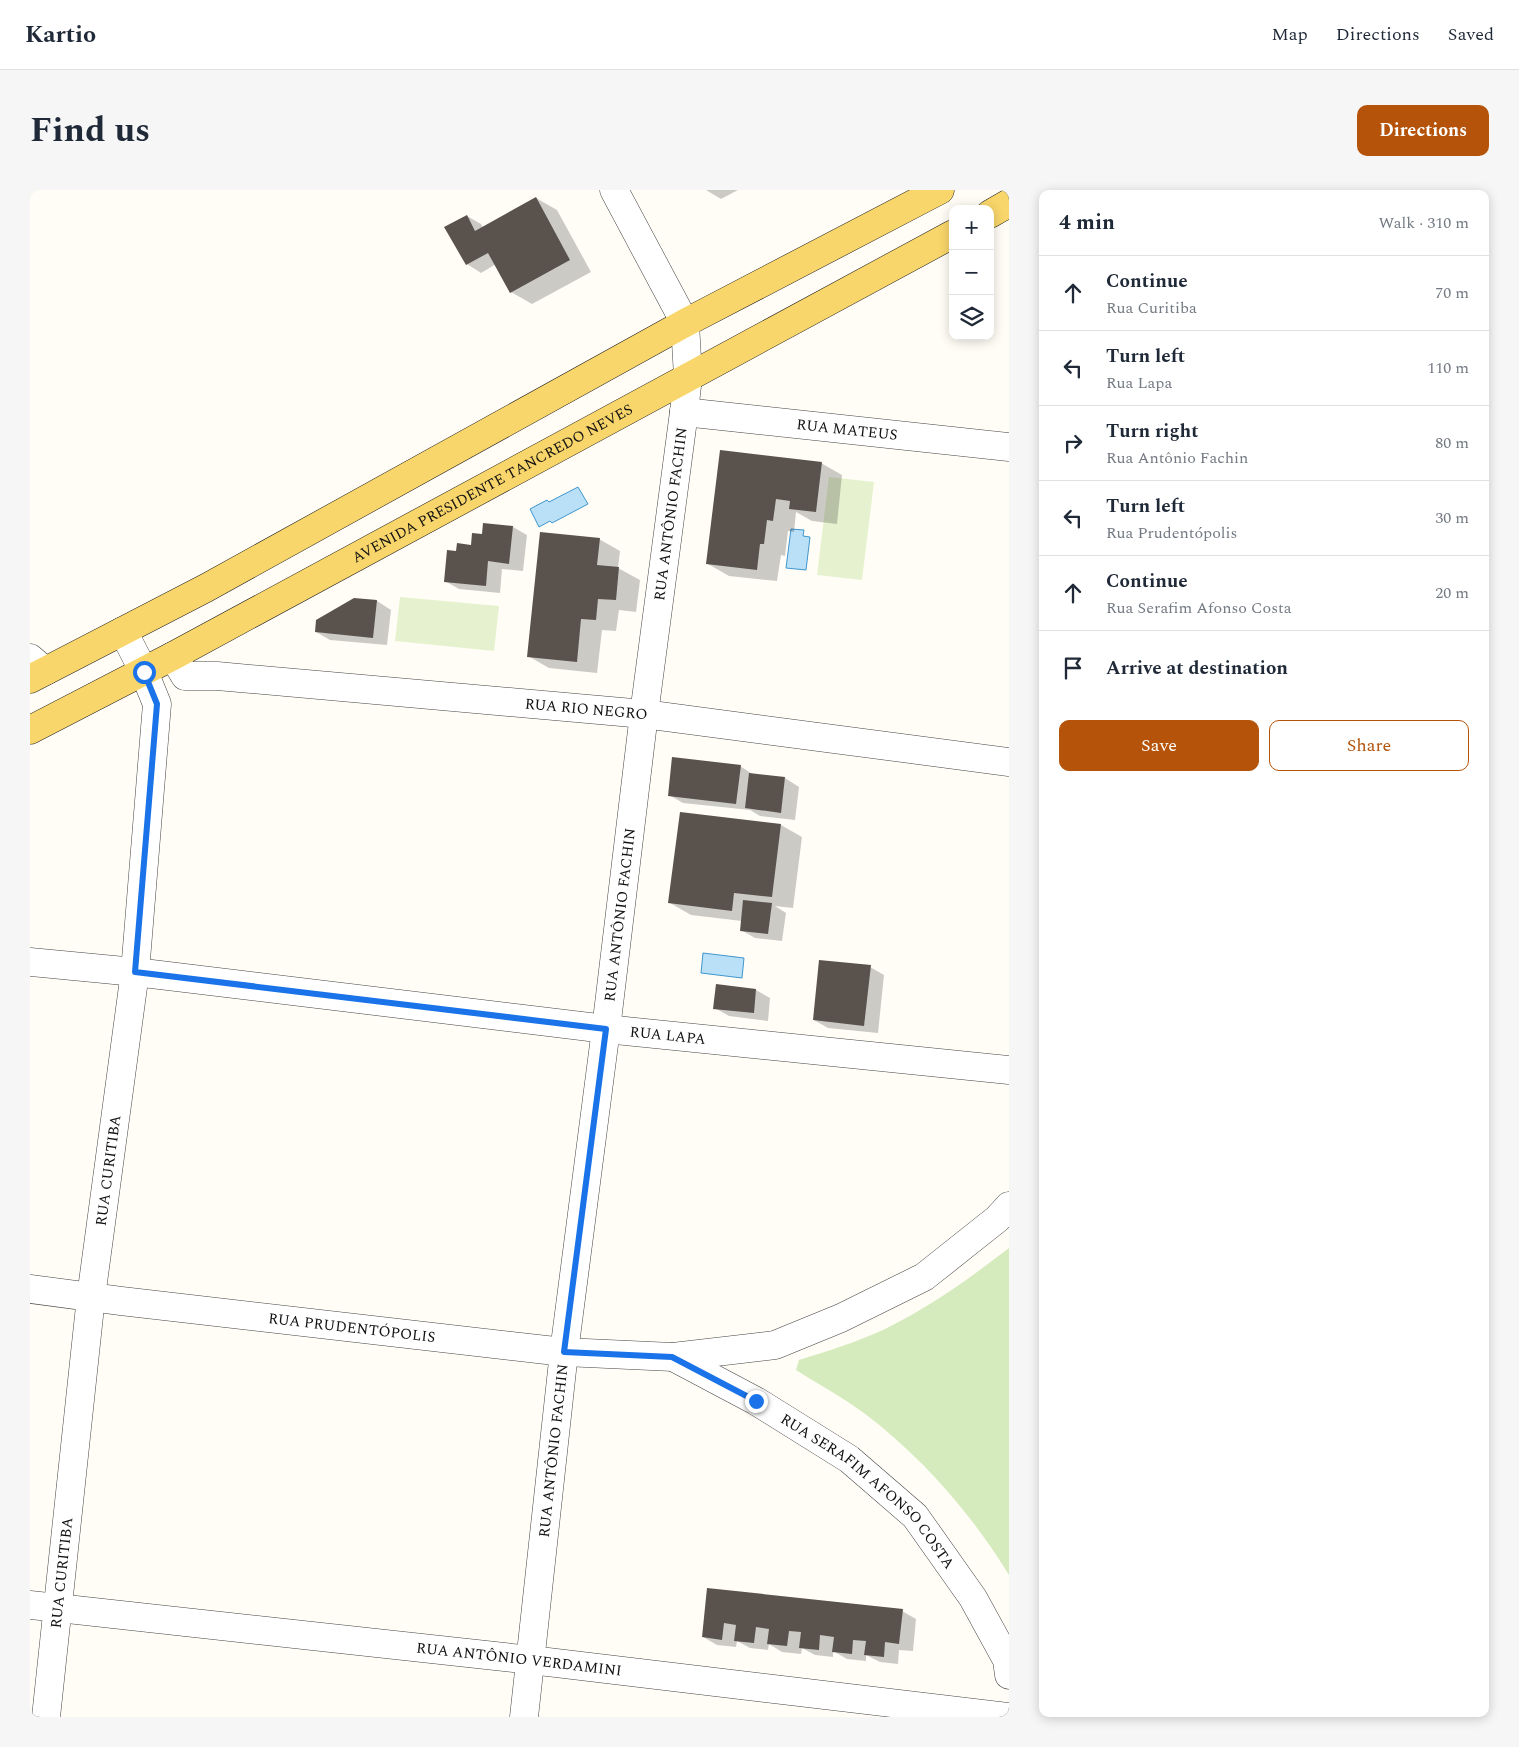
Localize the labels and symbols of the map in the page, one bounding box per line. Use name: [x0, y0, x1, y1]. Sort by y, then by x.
street label: AVENIDA PRESIDENTE TANCREDO NEVES: [348, 398, 637, 569]
street label: RUA MATEUS: [795, 413, 899, 446]
street label: RUA ANTÔNIO FACHIN: [648, 426, 693, 602]
route start: [133, 661, 156, 684]
street label: RUA RIO NEGRO: [524, 692, 649, 726]
street label: RUA ANTÔNIO FACHIN: [598, 827, 642, 1003]
street label: RUA LAPA: [629, 1020, 707, 1051]
street label: RUA CURITIBA: [89, 1114, 127, 1227]
street label: RUA PRUDENTÓPOLIS: [267, 1307, 437, 1349]
street label: RUA ANTÔNIO FACHIN: [532, 1362, 574, 1539]
route end: [745, 1390, 768, 1413]
street label: RUA SERAFIM AFONSO COSTA: [776, 1407, 961, 1574]
street label: RUA CURITIBA: [44, 1516, 79, 1630]
street label: RUA ANTÔNIO VERDAMINI: [415, 1636, 623, 1682]

